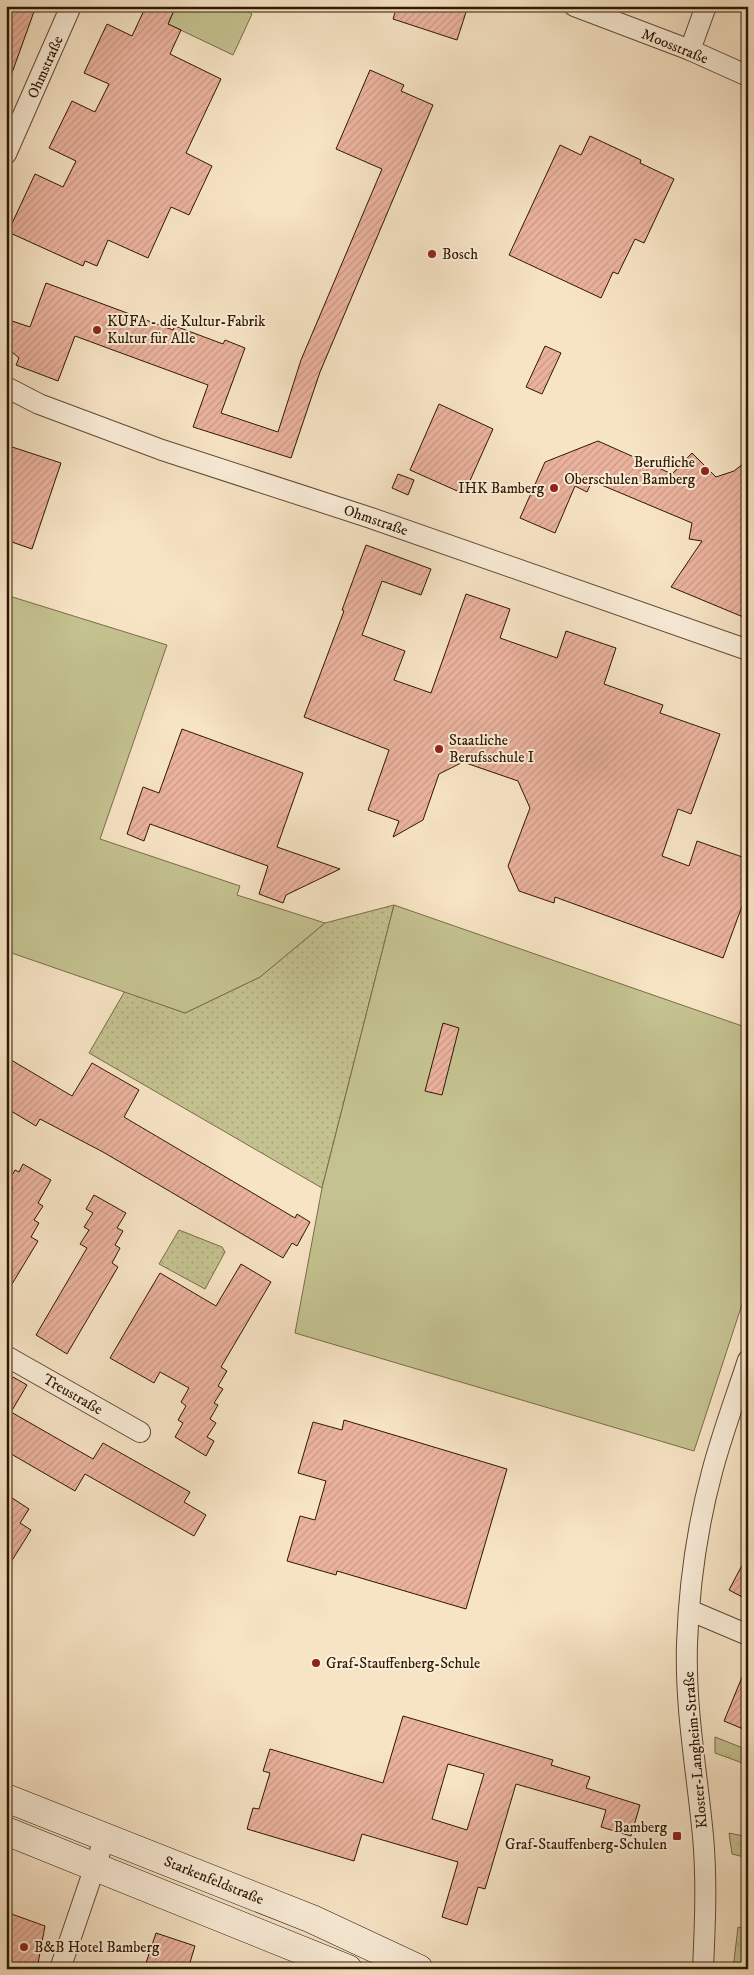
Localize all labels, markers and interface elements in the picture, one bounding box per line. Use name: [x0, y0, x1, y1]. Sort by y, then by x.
street label: Moosstraße: [639, 25, 711, 68]
street label: Ohmstraße: [23, 33, 68, 102]
place label: Bosch: [442, 245, 478, 264]
marker: Bosch: [426, 248, 438, 260]
place label: KUFA - die Kultur-Fabrik Kultur für Alle: [107, 312, 266, 348]
marker: KUFA - die Kultur-Fabrik Kultur für Alle: [91, 324, 103, 336]
place label: Berufliche Oberschulen Bamberg: [564, 453, 696, 489]
marker: Berufliche Oberschulen Bamberg: [699, 465, 711, 477]
place label: IHK Bamberg: [458, 479, 545, 498]
marker: IHK Bamberg: [548, 482, 560, 494]
street label: Ohmstraße: [341, 501, 410, 540]
place label: Staatliche Berufsschule I: [449, 731, 534, 767]
marker: Staatliche Berufsschule I: [433, 743, 445, 755]
street label: Treustraße: [39, 1370, 106, 1419]
place label: Graf-Stauffenberg-Schule: [326, 1654, 480, 1673]
marker: Graf-Stauffenberg-Schule: [310, 1657, 322, 1669]
street label: Kloster-Langheim-Straße: [679, 1671, 712, 1829]
place label: Bamberg Graf-Stauffenberg-Schulen: [505, 1818, 668, 1854]
marker: Bamberg Graf-Stauffenberg-Schulen: [671, 1830, 683, 1842]
street label: Starkenfeldstraße: [161, 1852, 266, 1909]
place label: B&B Hotel Bamberg: [34, 1938, 160, 1957]
marker: B&B Hotel Bamberg: [18, 1941, 30, 1953]

